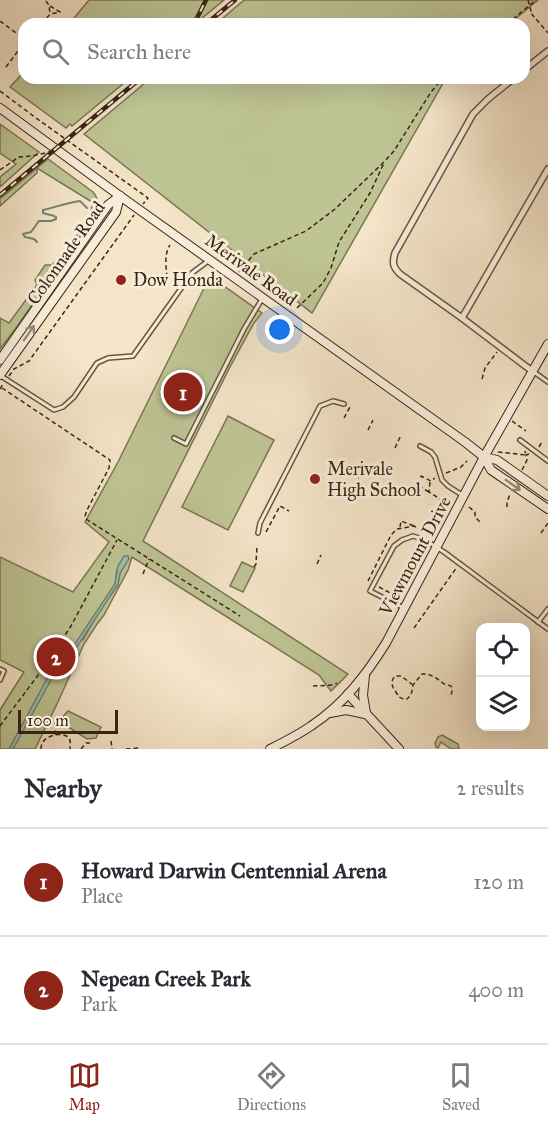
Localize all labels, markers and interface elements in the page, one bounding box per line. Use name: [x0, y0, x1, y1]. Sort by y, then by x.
search box: [18, 18, 530, 84]
icon: search: [39, 35, 72, 68]
text: Search here: [87, 38, 191, 65]
street label: Colonnade Road: [22, 197, 110, 309]
street label: Merivale Road: [201, 229, 301, 311]
place label: Dow Honda: [133, 269, 223, 291]
marker: Dow Honda: [114, 273, 128, 287]
your location: [265, 315, 294, 344]
one-way arrow: [23, 325, 35, 342]
pin: 1: [164, 370, 202, 414]
place label: Merivale High School: [327, 458, 421, 502]
marker: Merivale High School: [308, 472, 322, 486]
one-way arrow: [505, 479, 521, 491]
street label: Viewmount Drive: [374, 493, 456, 620]
map controls: [476, 623, 530, 731]
button: locate: [476, 623, 530, 677]
pin: 2: [36, 634, 76, 680]
button: layers: [476, 677, 530, 731]
scale bar: [18, 707, 118, 734]
text: 100 m: [27, 711, 69, 730]
text: Nearby: [24, 772, 102, 804]
text: 2 results: [456, 776, 524, 800]
text: Howard Darwin Centennial Arena: [81, 857, 387, 884]
text: 1: [40, 870, 47, 894]
text: 120 m: [473, 870, 524, 894]
text: Place: [81, 884, 123, 908]
text: Nepean Creek Park: [81, 965, 251, 992]
text: 2: [39, 978, 48, 1002]
text: 400 m: [468, 978, 524, 1002]
text: Park: [81, 992, 117, 1016]
tab: Map: [68, 1059, 101, 1114]
tab: Directions: [237, 1059, 306, 1114]
tab: Saved: [442, 1059, 480, 1114]

